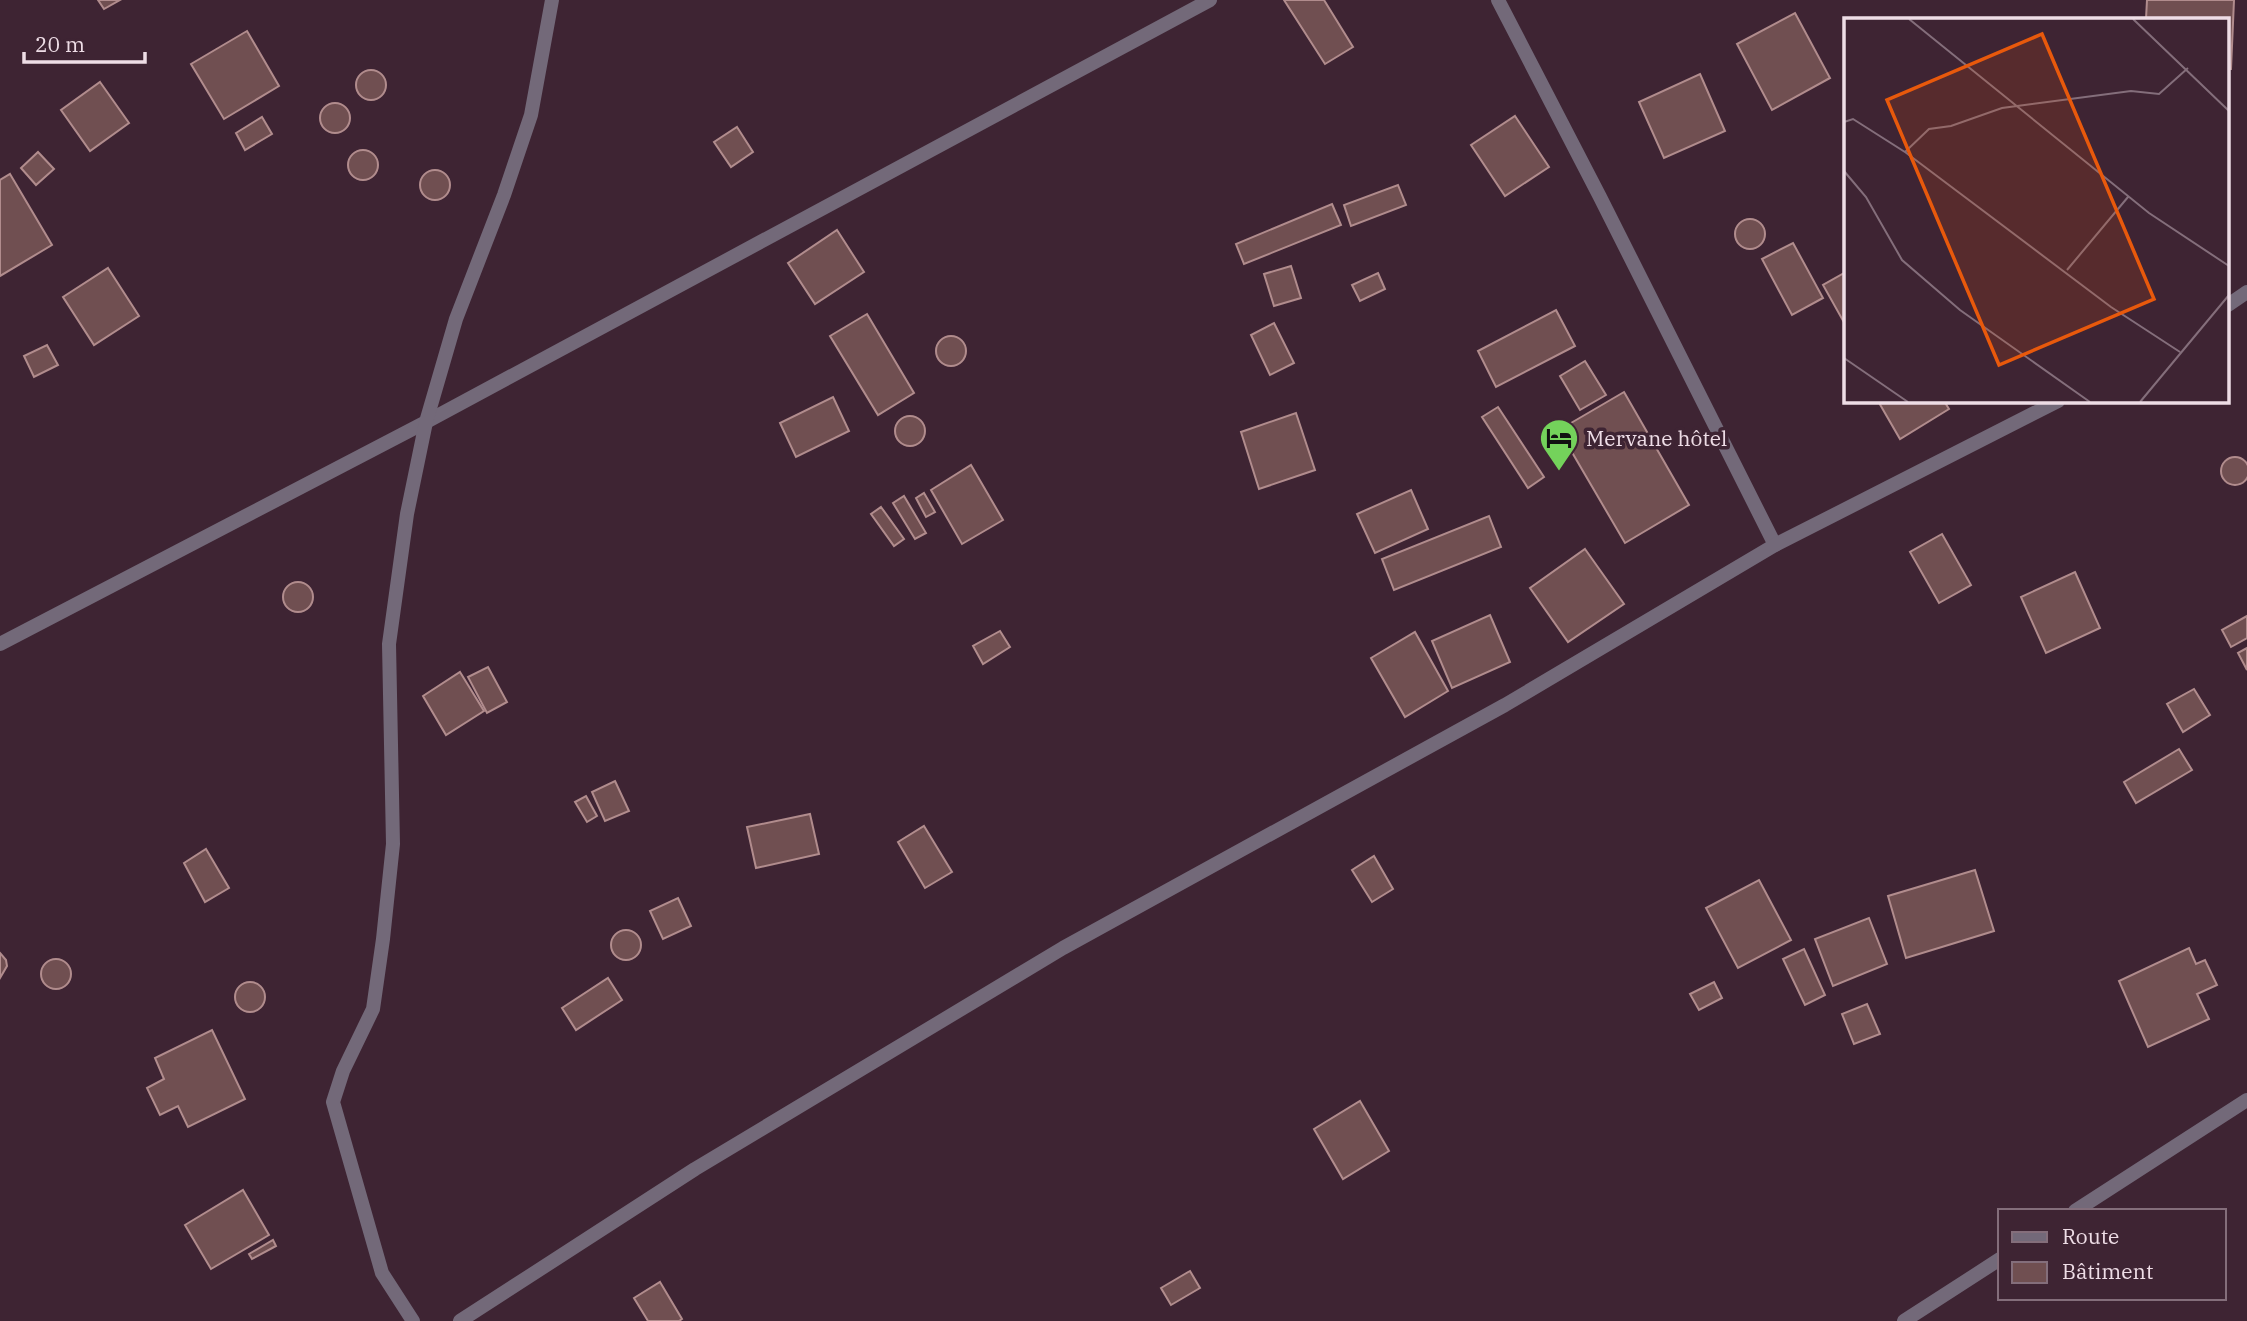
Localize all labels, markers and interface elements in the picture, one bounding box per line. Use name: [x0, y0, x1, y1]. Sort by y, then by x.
inset map: [1844, 18, 2230, 402]
scale bar: [24, 21, 145, 65]
text: 20 m: [35, 30, 85, 58]
hotel icon: Mervane hôtel: [1538, 417, 1580, 472]
place label: Mervane hôtel: [1586, 424, 1727, 452]
legend: [1998, 1209, 2226, 1300]
text: Route: [2062, 1222, 2119, 1250]
text: Bâtiment: [2062, 1257, 2153, 1285]

